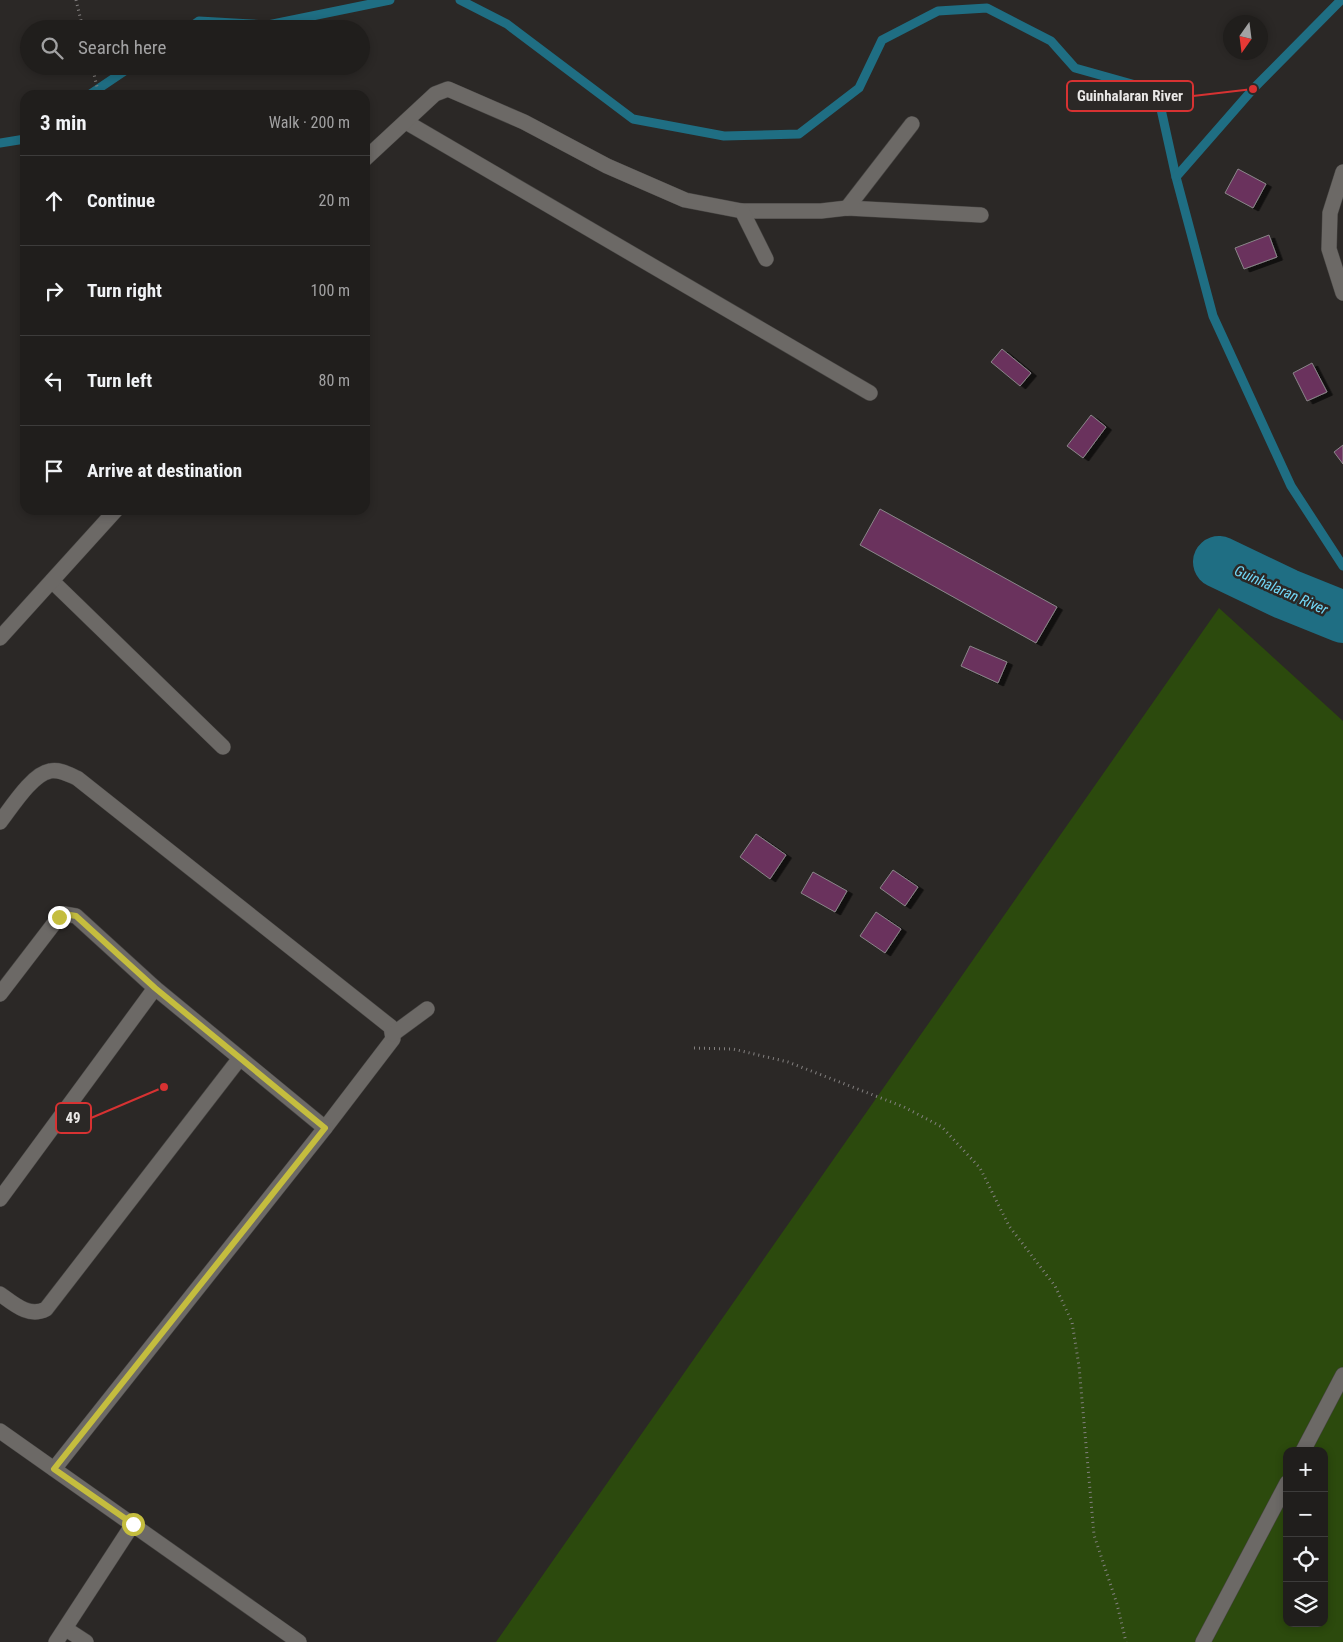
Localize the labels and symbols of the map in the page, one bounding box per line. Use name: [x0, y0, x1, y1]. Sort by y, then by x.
north arrow: [1223, 15, 1268, 60]
callout: Guinhalaran River: [1067, 81, 1193, 111]
text: Guinhalaran River: [1077, 87, 1183, 105]
water label: Guinhalaran River: [1232, 561, 1331, 619]
route end: [48, 906, 71, 929]
callout: 49: [56, 1103, 91, 1133]
text: 49: [65, 1109, 81, 1127]
route start: [122, 1513, 145, 1536]

